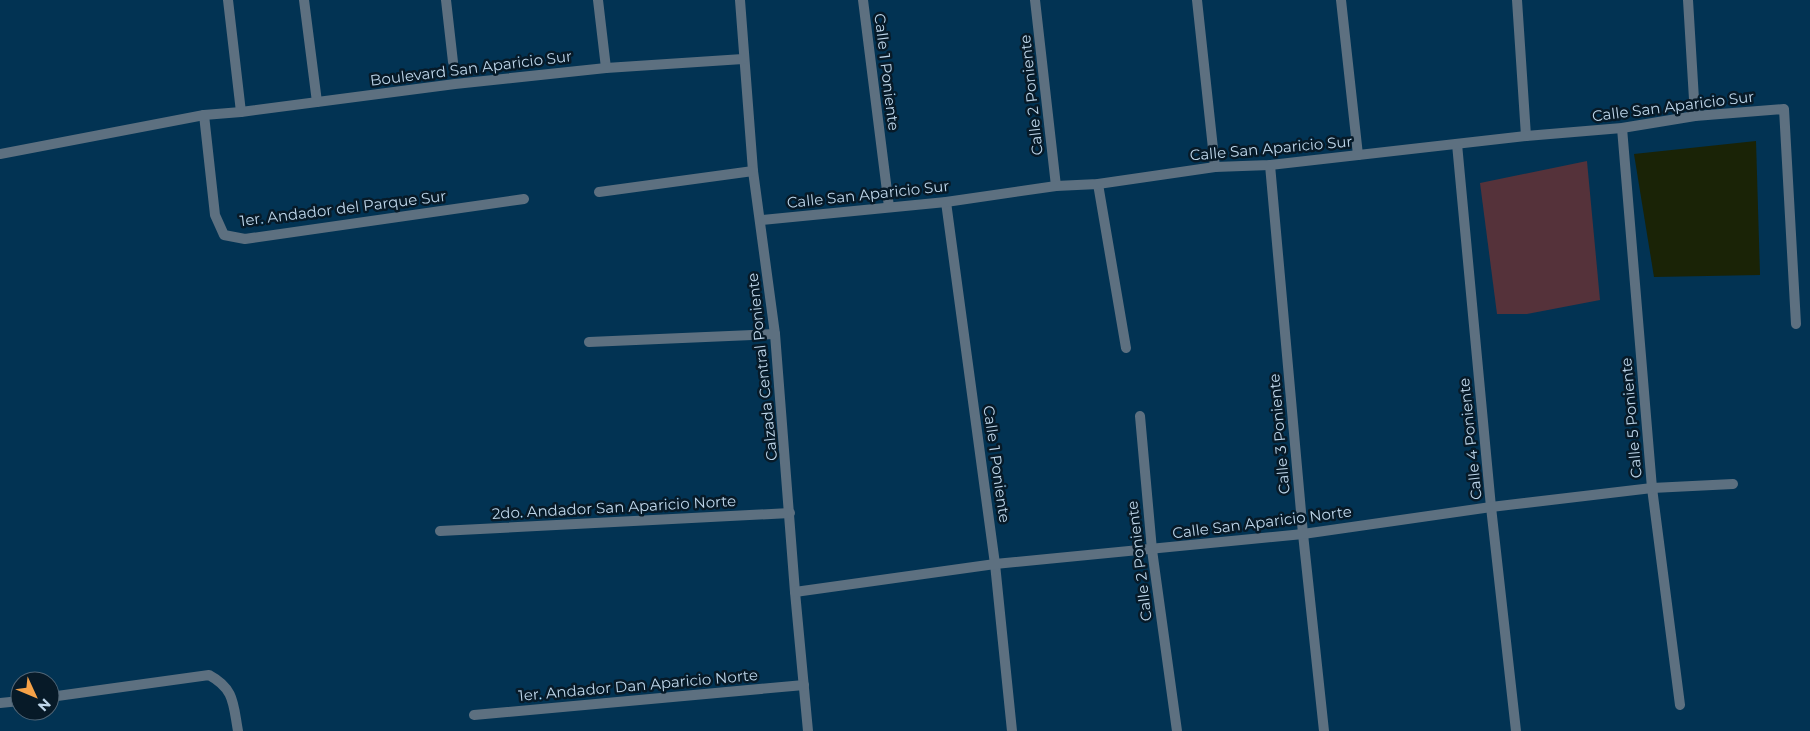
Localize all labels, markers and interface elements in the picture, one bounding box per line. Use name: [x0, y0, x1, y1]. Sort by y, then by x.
street label: Calle 1 Poniente: [870, 12, 904, 132]
street label: Calle 2 Poniente: [1015, 34, 1047, 156]
street label: Boulevard San Aparicio Sur: [369, 46, 573, 90]
street label: Calle San Aparicio Sur: [1591, 87, 1755, 125]
street label: Calle San Aparicio Sur: [1189, 131, 1353, 165]
street label: Calle San Aparicio Sur: [786, 176, 950, 212]
street label: 1er. Andador del Parque Sur: [239, 186, 447, 230]
street label: Calzada Central Poniente: [743, 272, 781, 462]
street label: Calle 5 Poniente: [1616, 357, 1646, 479]
street label: Calle 3 Poniente: [1264, 373, 1294, 495]
street label: Calle 4 Poniente: [1454, 377, 1486, 501]
street label: Calle 1 Poniente: [979, 404, 1015, 524]
street label: 2do. Andador San Aparicio Norte: [491, 491, 737, 523]
street label: Calle 2 Poniente: [1122, 500, 1156, 622]
street label: Calle San Aparicio Norte: [1171, 502, 1353, 542]
street label: 1er. Andador Dan Aparicio Norte: [517, 665, 759, 705]
north arrow: [10, 671, 60, 721]
text: N: [34, 695, 55, 715]

